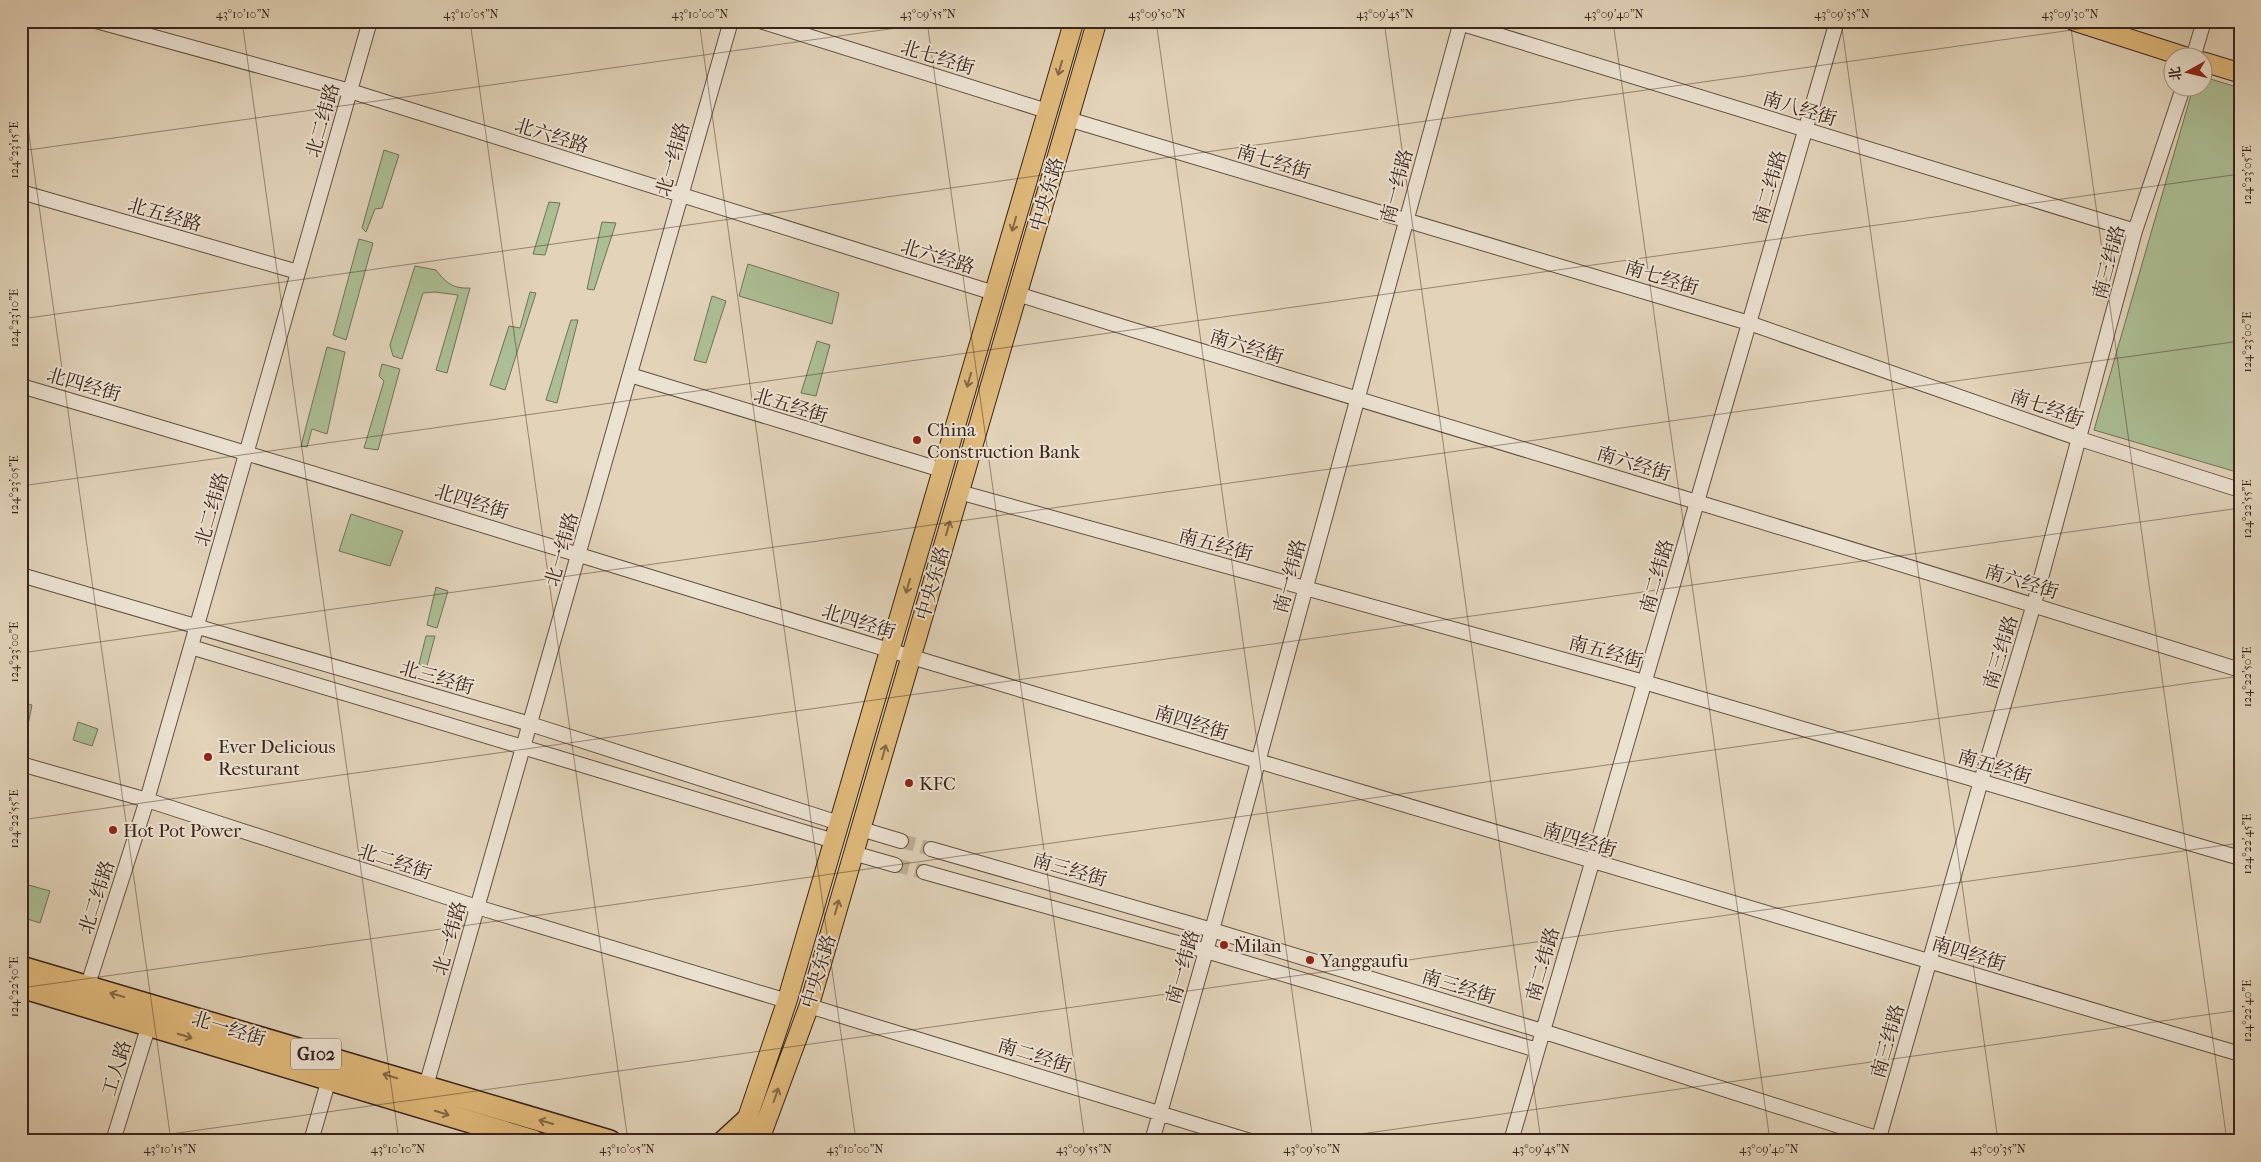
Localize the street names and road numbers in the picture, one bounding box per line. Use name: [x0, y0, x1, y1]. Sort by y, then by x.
street label: 北七经街: [898, 36, 977, 80]
street label: 北二纬路: [302, 81, 344, 160]
street label: 南八经街: [1760, 87, 1839, 131]
street label: 北六经路: [512, 114, 591, 158]
street label: 北一纬路: [652, 120, 694, 199]
street label: 南七经街: [1234, 140, 1313, 184]
street label: 南一纬路: [1377, 147, 1417, 226]
street label: 南二纬路: [1749, 148, 1791, 227]
street label: 中央东路: [1026, 155, 1068, 234]
street label: 北五经路: [125, 194, 204, 236]
street label: 南三纬路: [2089, 223, 2129, 302]
street label: 北六经路: [898, 235, 977, 279]
street label: 南七经街: [1622, 256, 1701, 300]
street label: 南六经街: [1207, 325, 1286, 369]
street label: 北四经街: [44, 364, 123, 406]
street label: 北五经街: [751, 384, 830, 428]
street label: 南七经街: [2007, 385, 2086, 431]
street label: 南六经街: [1594, 442, 1673, 486]
street label: 北二纬路: [191, 470, 233, 549]
street label: 北四经街: [432, 480, 511, 524]
street label: 北一纬路: [541, 510, 583, 589]
street label: 南五经街: [1176, 525, 1255, 565]
street label: 南一纬路: [1270, 537, 1310, 616]
street label: 南二纬路: [1636, 537, 1678, 616]
street label: 中央东路: [912, 544, 954, 623]
street label: 南六经街: [1982, 560, 2061, 604]
street label: 北四经街: [819, 600, 898, 644]
street label: 南三纬路: [1979, 613, 2023, 692]
street label: 南五经街: [1566, 632, 1645, 672]
street label: 北三经街: [397, 657, 476, 699]
street label: 南四经街: [1152, 701, 1231, 745]
street label: 南五经街: [1955, 745, 2034, 789]
street label: 南四经街: [1540, 818, 1619, 862]
street label: 北二经街: [355, 840, 434, 884]
street label: 南三经街: [1030, 849, 1109, 891]
street label: 北二纬路: [75, 858, 119, 937]
street label: 北一纬路: [429, 899, 471, 978]
street label: 南二纬路: [1522, 925, 1564, 1004]
street label: 南一纬路: [1162, 928, 1204, 1007]
street label: 中央东路: [797, 932, 841, 1011]
street label: 南四经街: [1929, 932, 2008, 976]
street label: 南三经街: [1419, 965, 1498, 1009]
street label: 南三纬路: [1867, 1002, 1909, 1081]
street label: 北一经街: [189, 1007, 268, 1051]
street label: 南二经街: [995, 1034, 1074, 1078]
street label: 工人路: [98, 1038, 136, 1099]
road number: G102: [291, 1038, 341, 1070]

